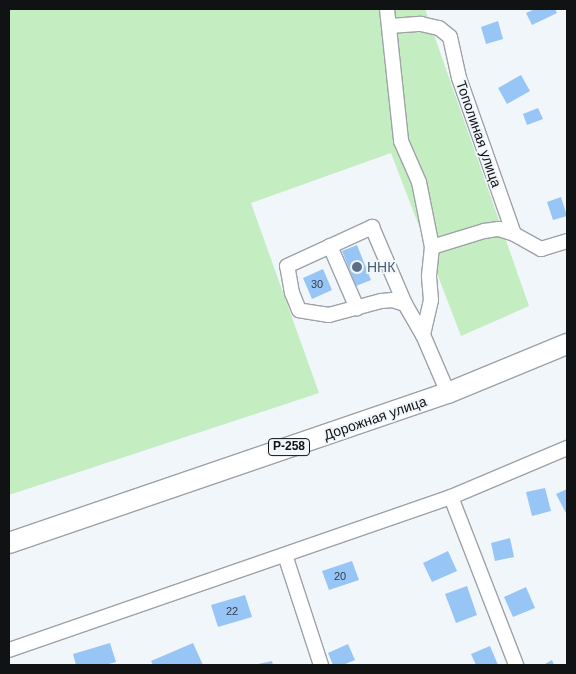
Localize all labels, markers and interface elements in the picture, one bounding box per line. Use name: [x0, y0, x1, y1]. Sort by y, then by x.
street label: Тополиная улица: [453, 78, 505, 190]
place label: ННК: [367, 259, 395, 275]
marker: ННК: [351, 261, 363, 273]
house number: 30: [311, 277, 323, 291]
street label: Дорожная улица: [321, 393, 429, 443]
road number: Р-258: [268, 438, 310, 457]
house number: 20: [334, 569, 346, 583]
house number: 22: [226, 604, 238, 618]

